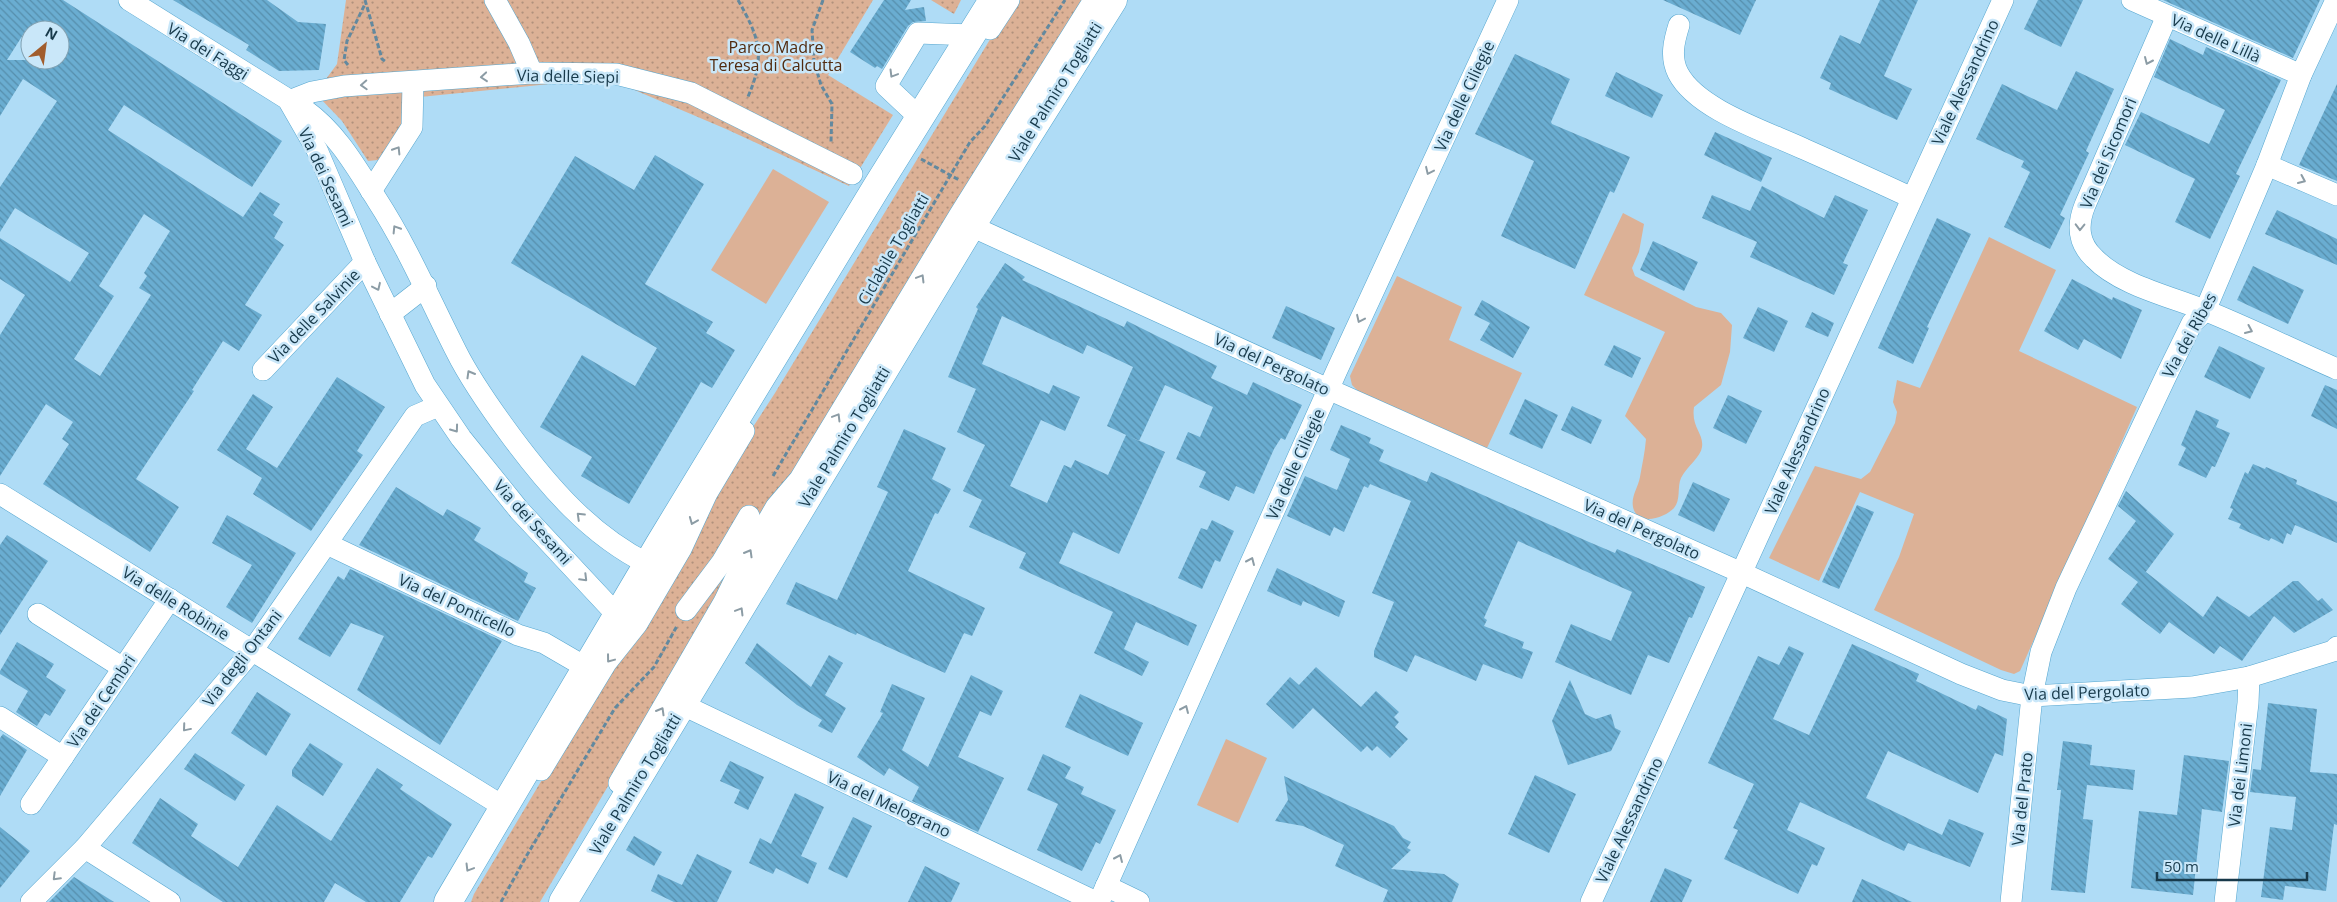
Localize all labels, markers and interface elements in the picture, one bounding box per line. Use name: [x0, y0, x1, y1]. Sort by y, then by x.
street label: Via delle Lillà: [2168, 8, 2264, 68]
street label: Viale Alessandrino: [1926, 15, 2004, 149]
street label: Via dei Faggi: [163, 17, 253, 85]
street label: Viale Palmiro Togliatti: [1003, 18, 1107, 166]
north arrow: [20, 20, 70, 70]
text: N: [42, 22, 61, 44]
park label: Parco Madre Teresa di Calcutta: [710, 36, 842, 76]
street label: Via delle Ciliegie: [1429, 37, 1499, 155]
one-way arrow: [2143, 56, 2154, 65]
street label: Via delle Siepi: [517, 64, 619, 88]
one-way arrow: [890, 68, 900, 77]
one-way arrow: [479, 71, 487, 82]
one-way arrow: [360, 80, 368, 90]
street label: Via dei Sicomori: [2075, 94, 2141, 212]
street label: Via dei Sesami: [293, 124, 359, 230]
one-way arrow: [391, 146, 401, 155]
one-way arrow: [1424, 166, 1435, 175]
one-way arrow: [2297, 173, 2306, 184]
street label: Ciclabile Togliatti: [852, 189, 934, 309]
one-way arrow: [2075, 223, 2086, 231]
one-way arrow: [392, 226, 402, 235]
street label: Via delle Salvinie: [263, 264, 365, 368]
one-way arrow: [914, 275, 924, 284]
one-way arrow: [371, 282, 381, 291]
street label: Via dei Ribes: [2157, 289, 2221, 381]
one-way arrow: [1356, 314, 1367, 323]
one-way arrow: [2244, 324, 2253, 335]
street label: Via del Pergolato: [1211, 328, 1333, 400]
street label: Viale Palmiro Togliatti: [793, 362, 895, 512]
one-way arrow: [466, 370, 476, 379]
street label: Viale Alessandrino: [1759, 384, 1835, 518]
street label: Via delle Ciliegie: [1261, 405, 1329, 523]
one-way arrow: [830, 414, 840, 423]
one-way arrow: [449, 423, 458, 433]
street label: Via dei Sesami: [489, 475, 577, 569]
street label: Via del Pergolato: [1580, 493, 1704, 565]
one-way arrow: [576, 513, 585, 522]
one-way arrow: [689, 516, 699, 524]
one-way arrow: [742, 550, 752, 559]
one-way arrow: [1245, 557, 1256, 566]
street label: Via delle Robinie: [118, 561, 234, 645]
street label: Via del Ponticello: [395, 568, 519, 642]
one-way arrow: [578, 572, 587, 581]
street label: Via degli Ontani: [197, 605, 287, 711]
one-way arrow: [733, 608, 743, 617]
street label: Via dei Cembri: [62, 650, 140, 752]
one-way arrow: [607, 653, 615, 662]
street label: Via del Pergolato: [2024, 679, 2150, 705]
one-way arrow: [1179, 705, 1189, 714]
one-way arrow: [655, 707, 665, 716]
street label: Viale Palmiro Togliatti: [584, 709, 686, 859]
one-way arrow: [184, 722, 192, 731]
street label: Via dei Limoni: [2223, 722, 2257, 828]
street label: Via del Prato: [2006, 751, 2038, 847]
street label: Viale Alessandrino: [1590, 753, 1668, 887]
street label: Via del Melograno: [824, 766, 954, 842]
scale bar: [2157, 850, 2307, 882]
one-way arrow: [1112, 854, 1123, 863]
text: 50 m: [2164, 856, 2199, 876]
one-way arrow: [465, 863, 475, 872]
one-way arrow: [53, 871, 62, 880]

